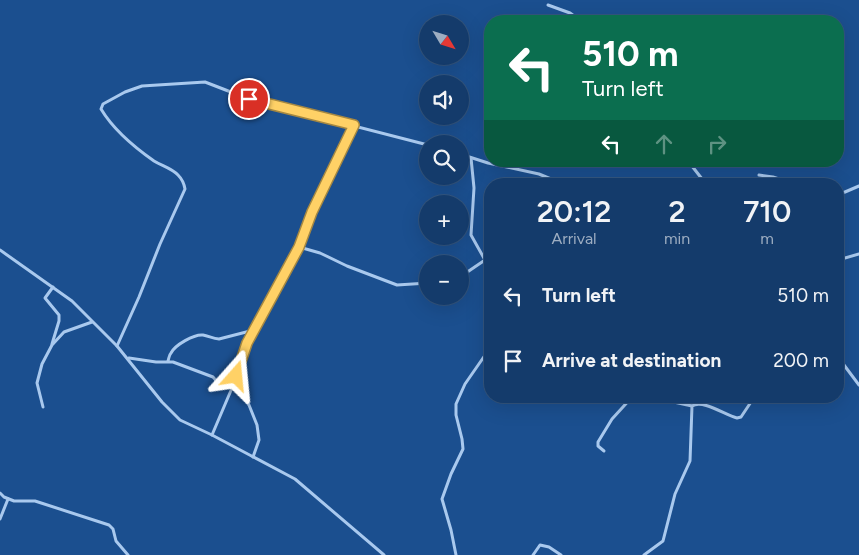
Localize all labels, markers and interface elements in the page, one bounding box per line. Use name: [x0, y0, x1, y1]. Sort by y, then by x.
north arrow: [419, 15, 469, 65]
map controls: [419, 15, 469, 305]
text: 510 m: [582, 33, 679, 75]
icon: left: [499, 35, 564, 100]
button: sound: [419, 75, 469, 125]
text: Turn left: [582, 75, 664, 102]
pin: [228, 78, 270, 120]
icon: arrive: [235, 85, 263, 113]
icon: left: [597, 130, 625, 158]
icon: ahead: [650, 130, 678, 158]
icon: right: [703, 130, 731, 158]
button: search: [419, 135, 469, 185]
text: 20:12: [537, 193, 611, 230]
text: 2: [669, 193, 686, 230]
text: 710: [743, 193, 791, 230]
button: +: [419, 195, 469, 245]
text: Arrival: [551, 229, 597, 248]
text: min: [664, 229, 690, 248]
text: m: [760, 229, 774, 248]
button: −: [419, 255, 469, 305]
icon: left: [499, 282, 527, 310]
text: Turn left: [542, 284, 616, 307]
text: 510 m: [777, 284, 829, 307]
icon: arrive: [499, 347, 527, 375]
position arrow: [209, 349, 261, 401]
text: Arrive at destination: [542, 349, 721, 372]
text: 200 m: [773, 349, 829, 372]

